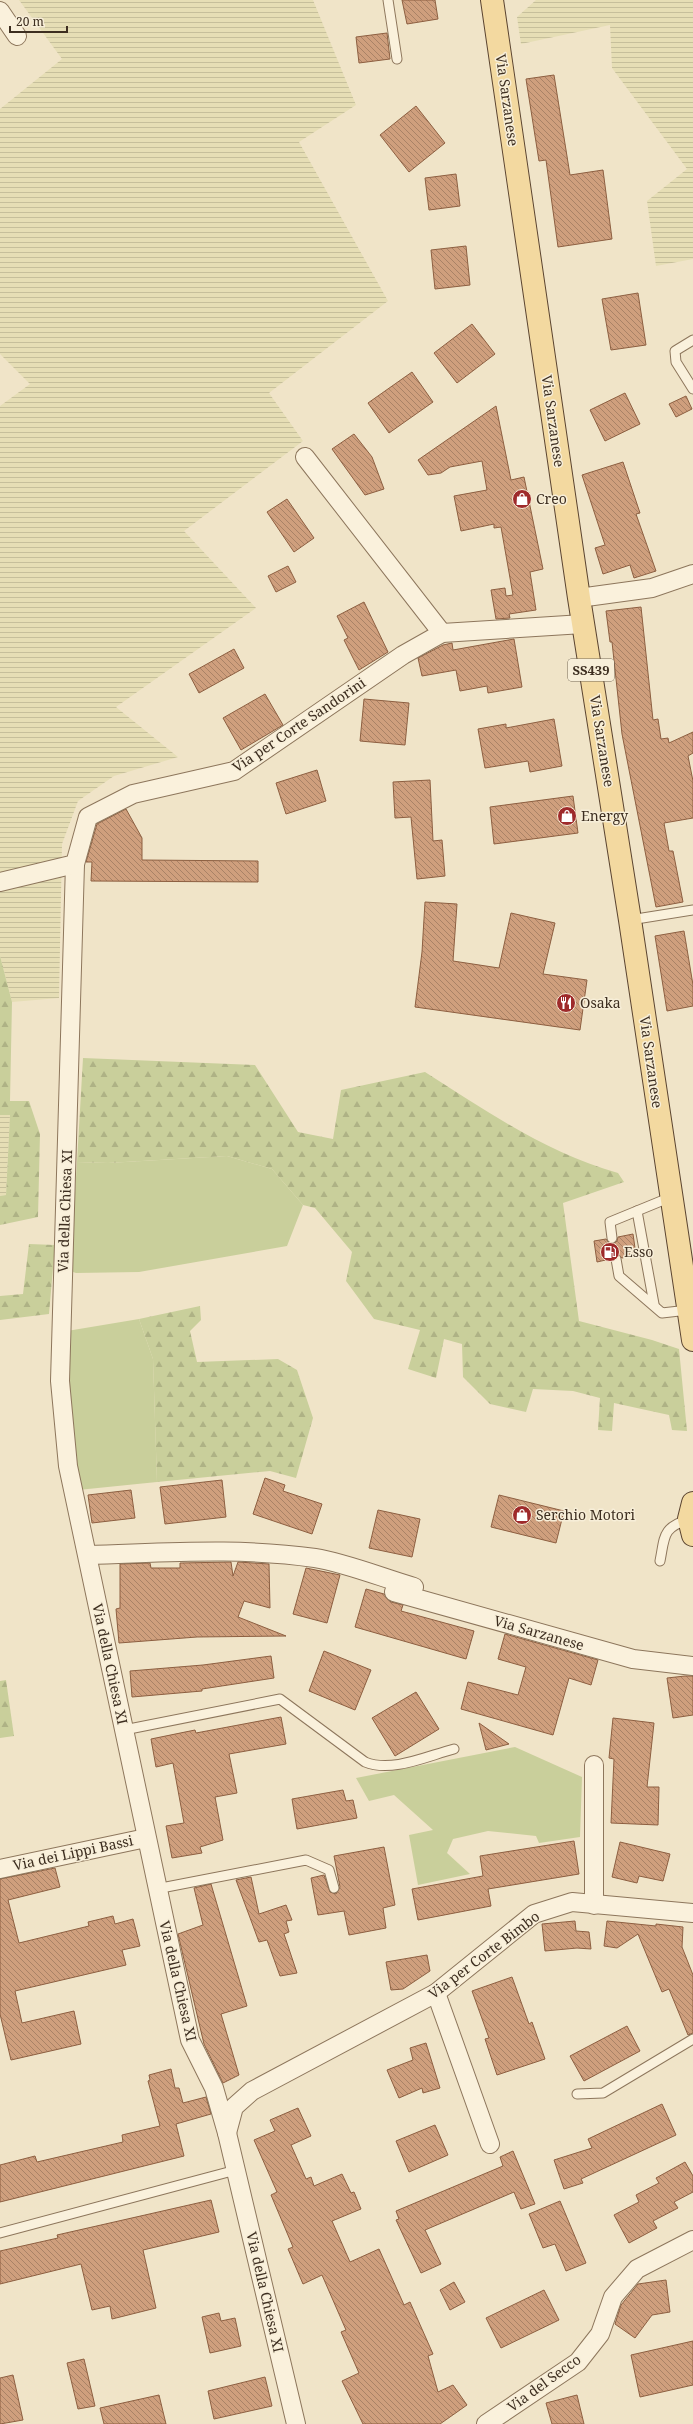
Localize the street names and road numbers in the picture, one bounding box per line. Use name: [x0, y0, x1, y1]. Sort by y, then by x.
street label: Via Sarzanese: [492, 53, 523, 147]
street label: Via Sarzanese: [538, 374, 569, 468]
road number: SS439: [568, 659, 614, 681]
street label: Via per Corte Sandorini: [228, 673, 369, 776]
street label: Via Sarzanese: [586, 694, 619, 788]
street label: Via Sarzanese: [636, 1015, 667, 1109]
street label: Via della Chiesa XI: [53, 1149, 76, 1273]
street label: Via della Chiesa XI: [88, 1602, 133, 1726]
street label: Via Sarzanese: [492, 1611, 586, 1654]
street label: Via dei Lippi Bassi: [11, 1830, 135, 1875]
street label: Via per Corte Bimbo: [424, 1906, 543, 2003]
street label: Via della Chiesa XI: [155, 1919, 202, 2043]
street label: Via della Chiesa XI: [242, 2230, 289, 2354]
street label: Via del Secco: [503, 2349, 584, 2416]

